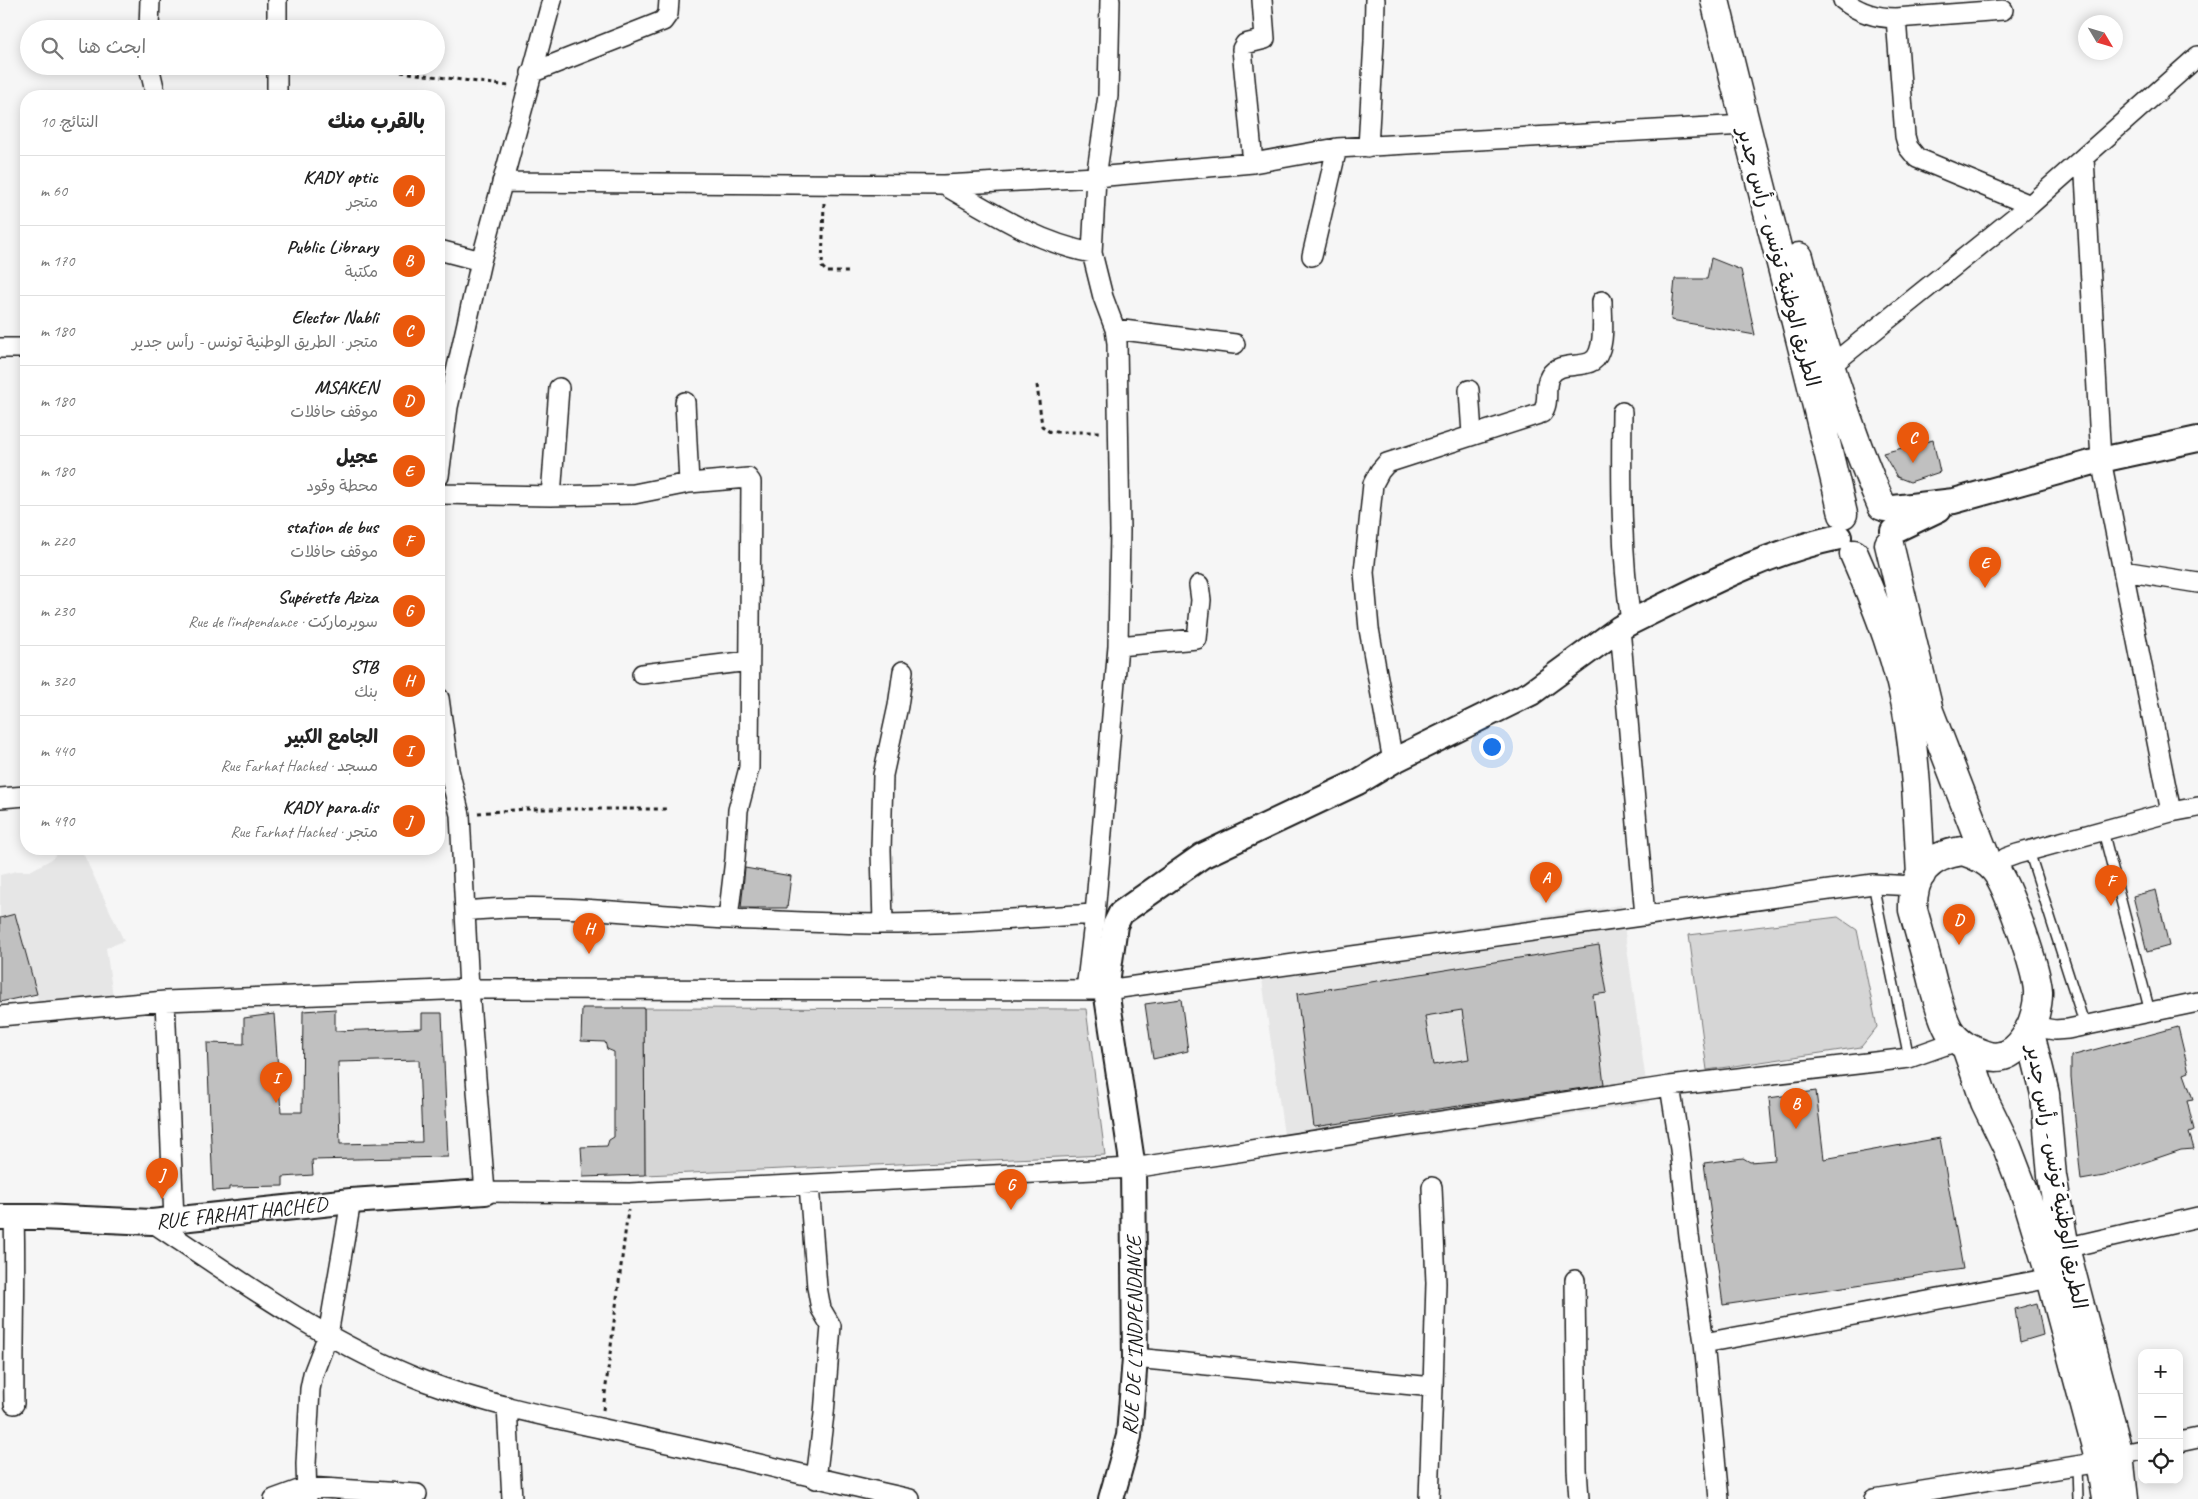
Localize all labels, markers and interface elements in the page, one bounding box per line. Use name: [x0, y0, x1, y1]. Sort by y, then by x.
north arrow: [2078, 15, 2123, 60]
search box: [20, 20, 445, 75]
icon: search: [38, 34, 66, 62]
text: ابحث هنا: [78, 35, 146, 59]
text: بالقرب منك: [328, 108, 425, 134]
text: النتائج: 10: [40, 112, 98, 132]
street label: الطريق الوطنية تونس - رأس جدير: [1731, 122, 1826, 390]
text: KADY optic: [303, 165, 378, 189]
text: 60 m: [40, 181, 67, 201]
text: A: [405, 181, 413, 201]
text: متجر: [347, 192, 378, 212]
text: Public Library: [287, 235, 378, 259]
text: 170 m: [40, 251, 74, 271]
text: B: [405, 251, 413, 271]
text: مكتبة: [345, 262, 378, 282]
text: Elector Nabli: [291, 305, 378, 329]
text: 180 m: [40, 321, 74, 341]
text: C: [405, 321, 413, 341]
text: متجر · الطريق الوطنية تونس - رأس جدير: [132, 332, 378, 352]
text: MSAKEN: [314, 375, 378, 399]
text: 180 m: [40, 391, 74, 411]
text: D: [404, 391, 414, 411]
text: موقف حافلات: [290, 402, 378, 422]
pin: C: [1897, 422, 1929, 463]
text: عجيل: [336, 445, 378, 469]
text: 180 m: [40, 461, 74, 481]
text: E: [405, 461, 413, 481]
text: محطة وقود: [306, 476, 378, 496]
text: station de bus: [286, 515, 378, 539]
text: 220 m: [40, 531, 74, 551]
text: F: [405, 531, 413, 551]
text: موقف حافلات: [290, 542, 378, 562]
pin: E: [1969, 547, 2001, 588]
text: Supérette Aziza: [278, 585, 378, 609]
text: 230 m: [40, 601, 74, 621]
text: G: [405, 601, 413, 621]
text: سوبرماركت · Rue de l'indpendance: [188, 612, 378, 632]
text: STB: [350, 655, 378, 679]
text: 320 m: [40, 671, 74, 691]
text: H: [404, 671, 414, 691]
text: بنك: [354, 682, 378, 702]
text: الجامع الكبير: [286, 725, 378, 749]
your location: [1479, 734, 1505, 760]
text: 440 m: [40, 741, 74, 761]
text: I: [406, 741, 412, 761]
text: مسجد · Rue Farhat Hached: [220, 756, 378, 776]
text: KADY para.dis: [282, 795, 378, 819]
text: 490 m: [40, 811, 74, 831]
text: J: [406, 811, 412, 831]
text: متجر · Rue Farhat Hached: [230, 822, 378, 842]
pin: A: [1530, 862, 1562, 903]
pin: F: [2095, 865, 2127, 906]
pin: D: [1943, 904, 1975, 945]
pin: H: [573, 913, 605, 954]
street label: الطريق الوطنية تونس - رأس جدير: [2021, 1041, 2093, 1311]
pin: I: [260, 1062, 292, 1103]
pin: B: [1780, 1088, 1812, 1129]
pin: J: [146, 1158, 178, 1199]
pin: G: [995, 1169, 1027, 1210]
street label: RUE FARHAT HACHED: [155, 1190, 330, 1235]
street label: RUE DE L'INDPENDANCE: [1116, 1233, 1148, 1436]
map controls: [2138, 1349, 2183, 1484]
button: +: [2138, 1349, 2183, 1394]
button: −: [2138, 1394, 2183, 1439]
button: locate: [2138, 1439, 2183, 1484]

